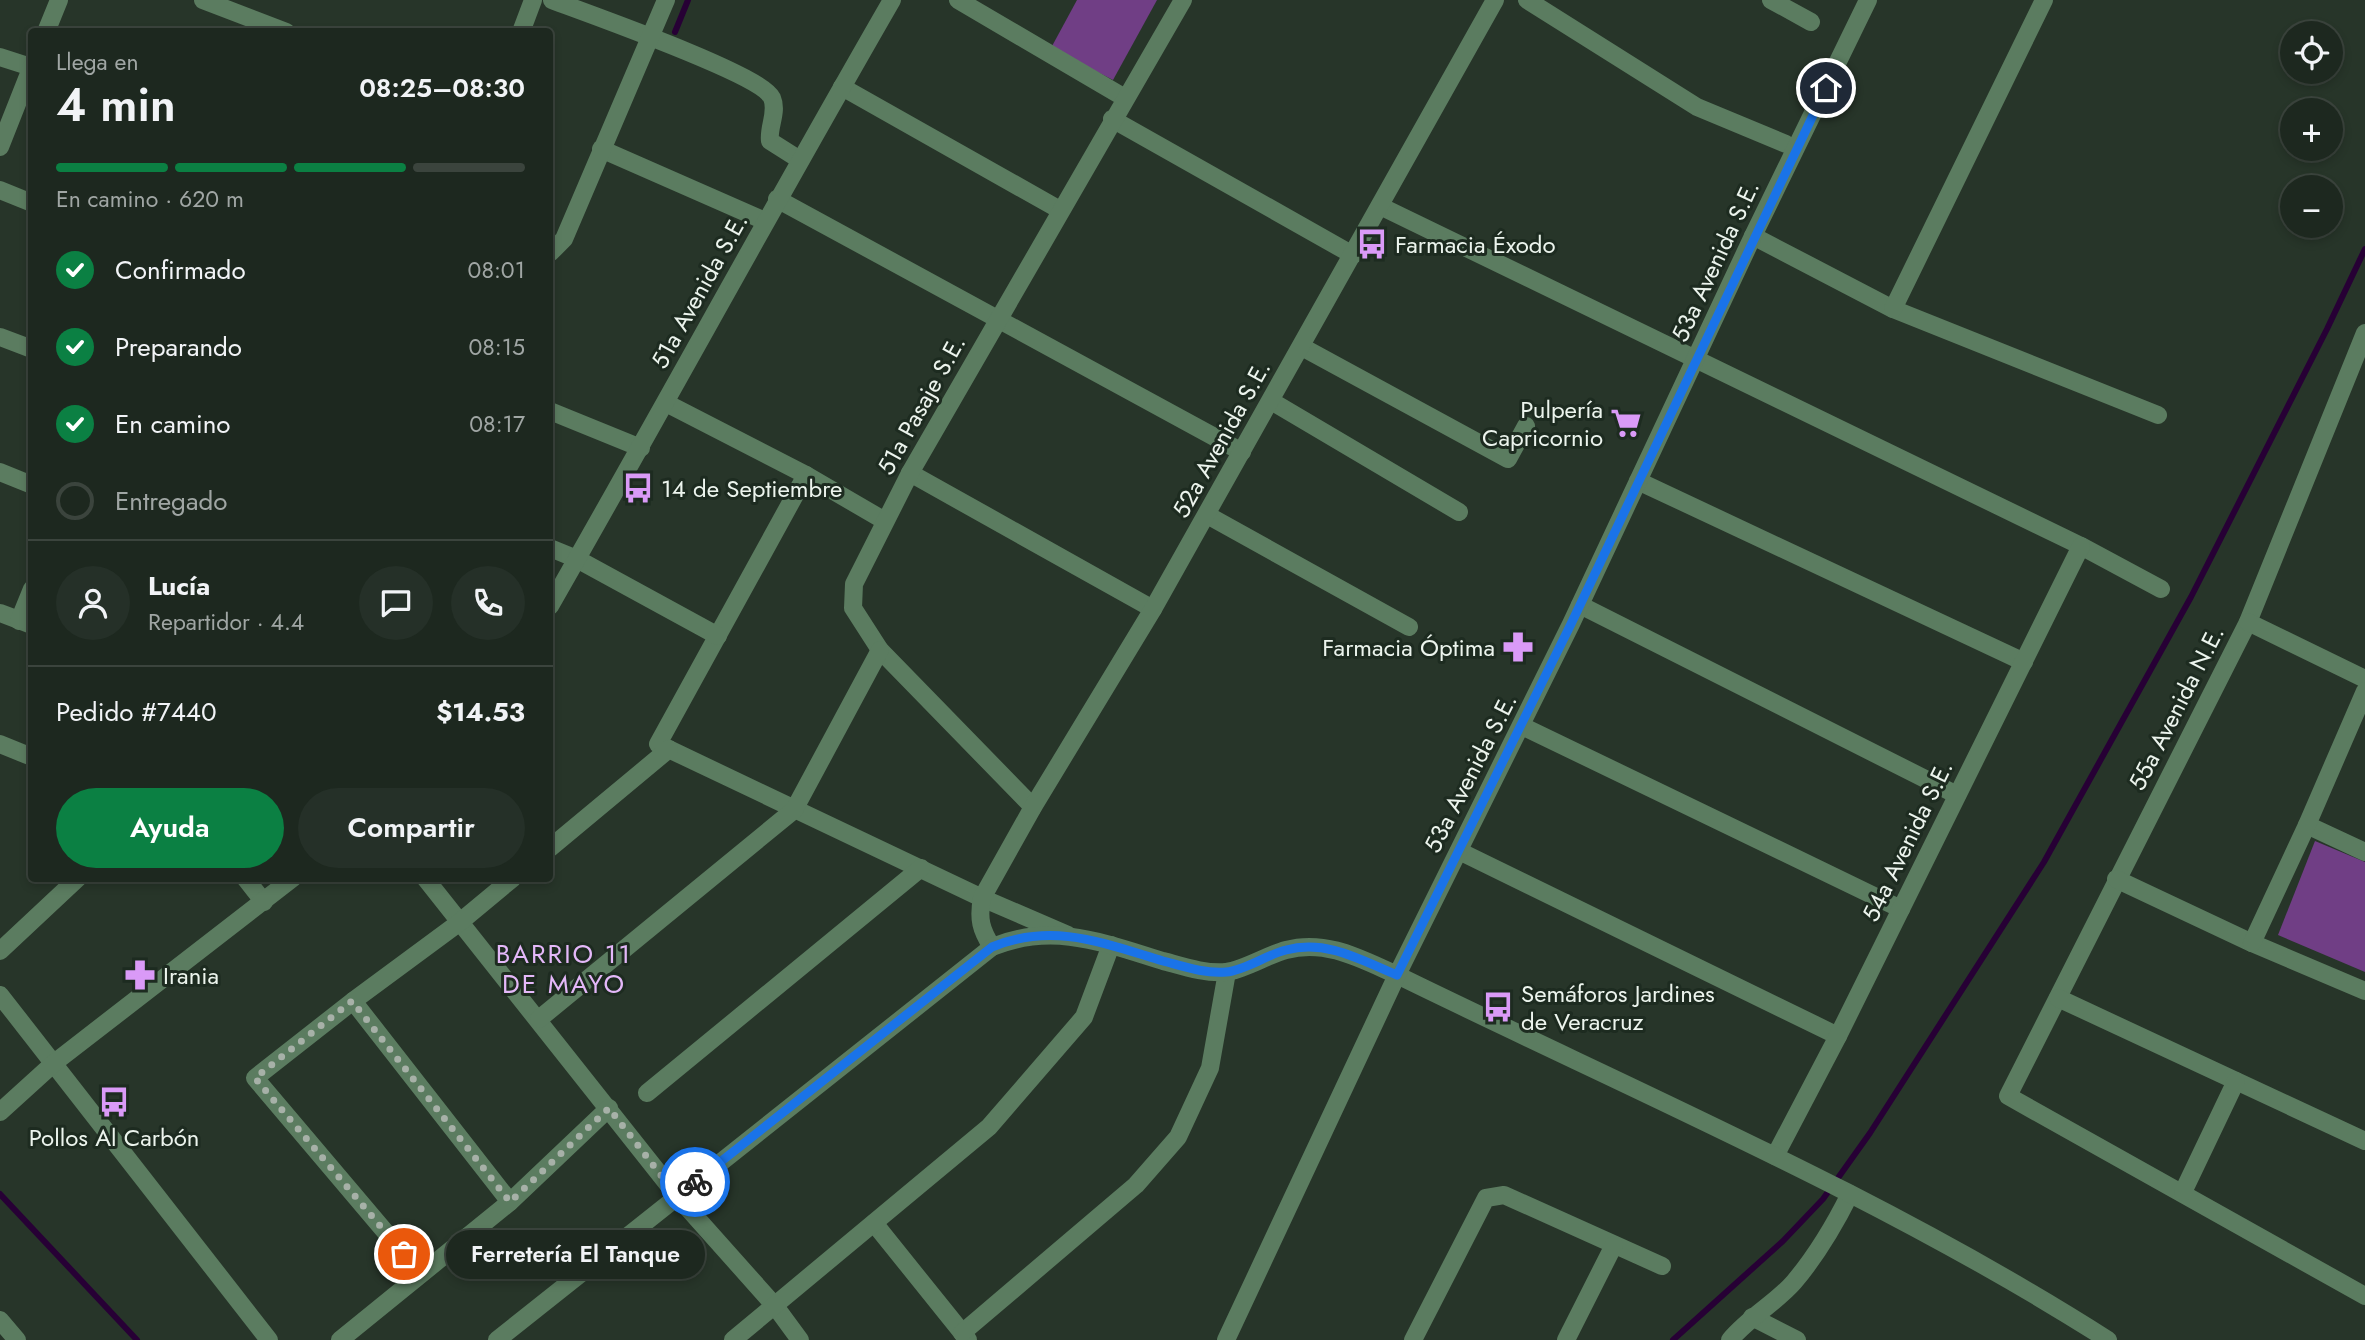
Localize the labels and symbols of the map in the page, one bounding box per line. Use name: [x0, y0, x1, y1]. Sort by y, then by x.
pin: [1796, 58, 1856, 118]
street label: 53a Avenida S.E.: [1662, 174, 1768, 348]
street label: 51a Avenida S.E.: [642, 207, 756, 375]
bus stop icon: Farmacia Éxodo: [1355, 227, 1389, 261]
place label: Farmacia Éxodo: [1395, 227, 1556, 262]
street label: 51a Pasaje S.E.: [868, 329, 974, 481]
street label: 52a Avenida S.E.: [1163, 354, 1279, 524]
place label: Pulpería Capricornio: [1482, 392, 1603, 455]
supermarket icon: Pulpería Capricornio: [1609, 406, 1643, 440]
bus stop icon: 14 de Septiembre: [621, 471, 655, 505]
place label: 14 de Septiembre: [661, 471, 842, 506]
street label: 55a Avenida N.E.: [2119, 620, 2233, 796]
place label: Farmacia Óptima: [1322, 630, 1495, 665]
pharmacy icon: Farmacia Óptima: [1501, 630, 1535, 664]
street label: 53a Avenida S.E.: [1415, 687, 1525, 859]
street label: 54a Avenida S.E.: [1853, 754, 1961, 928]
district label: BARRIO 11 DE MAYO: [496, 935, 632, 1003]
pharmacy icon: Irania: [123, 958, 157, 992]
place label: Irania: [163, 958, 219, 993]
place label: Semáforos Jardines de Veracruz: [1521, 976, 1715, 1039]
bus stop icon: Semáforos Jardines de Veracruz: [1481, 990, 1515, 1024]
bus stop icon: Pollos Al Carbón: [97, 1085, 131, 1119]
place label: Pollos Al Carbón: [29, 1120, 199, 1155]
courier: [660, 1147, 730, 1217]
pin: [374, 1224, 434, 1284]
callout: Ferretería El Tanque: [446, 1230, 705, 1278]

